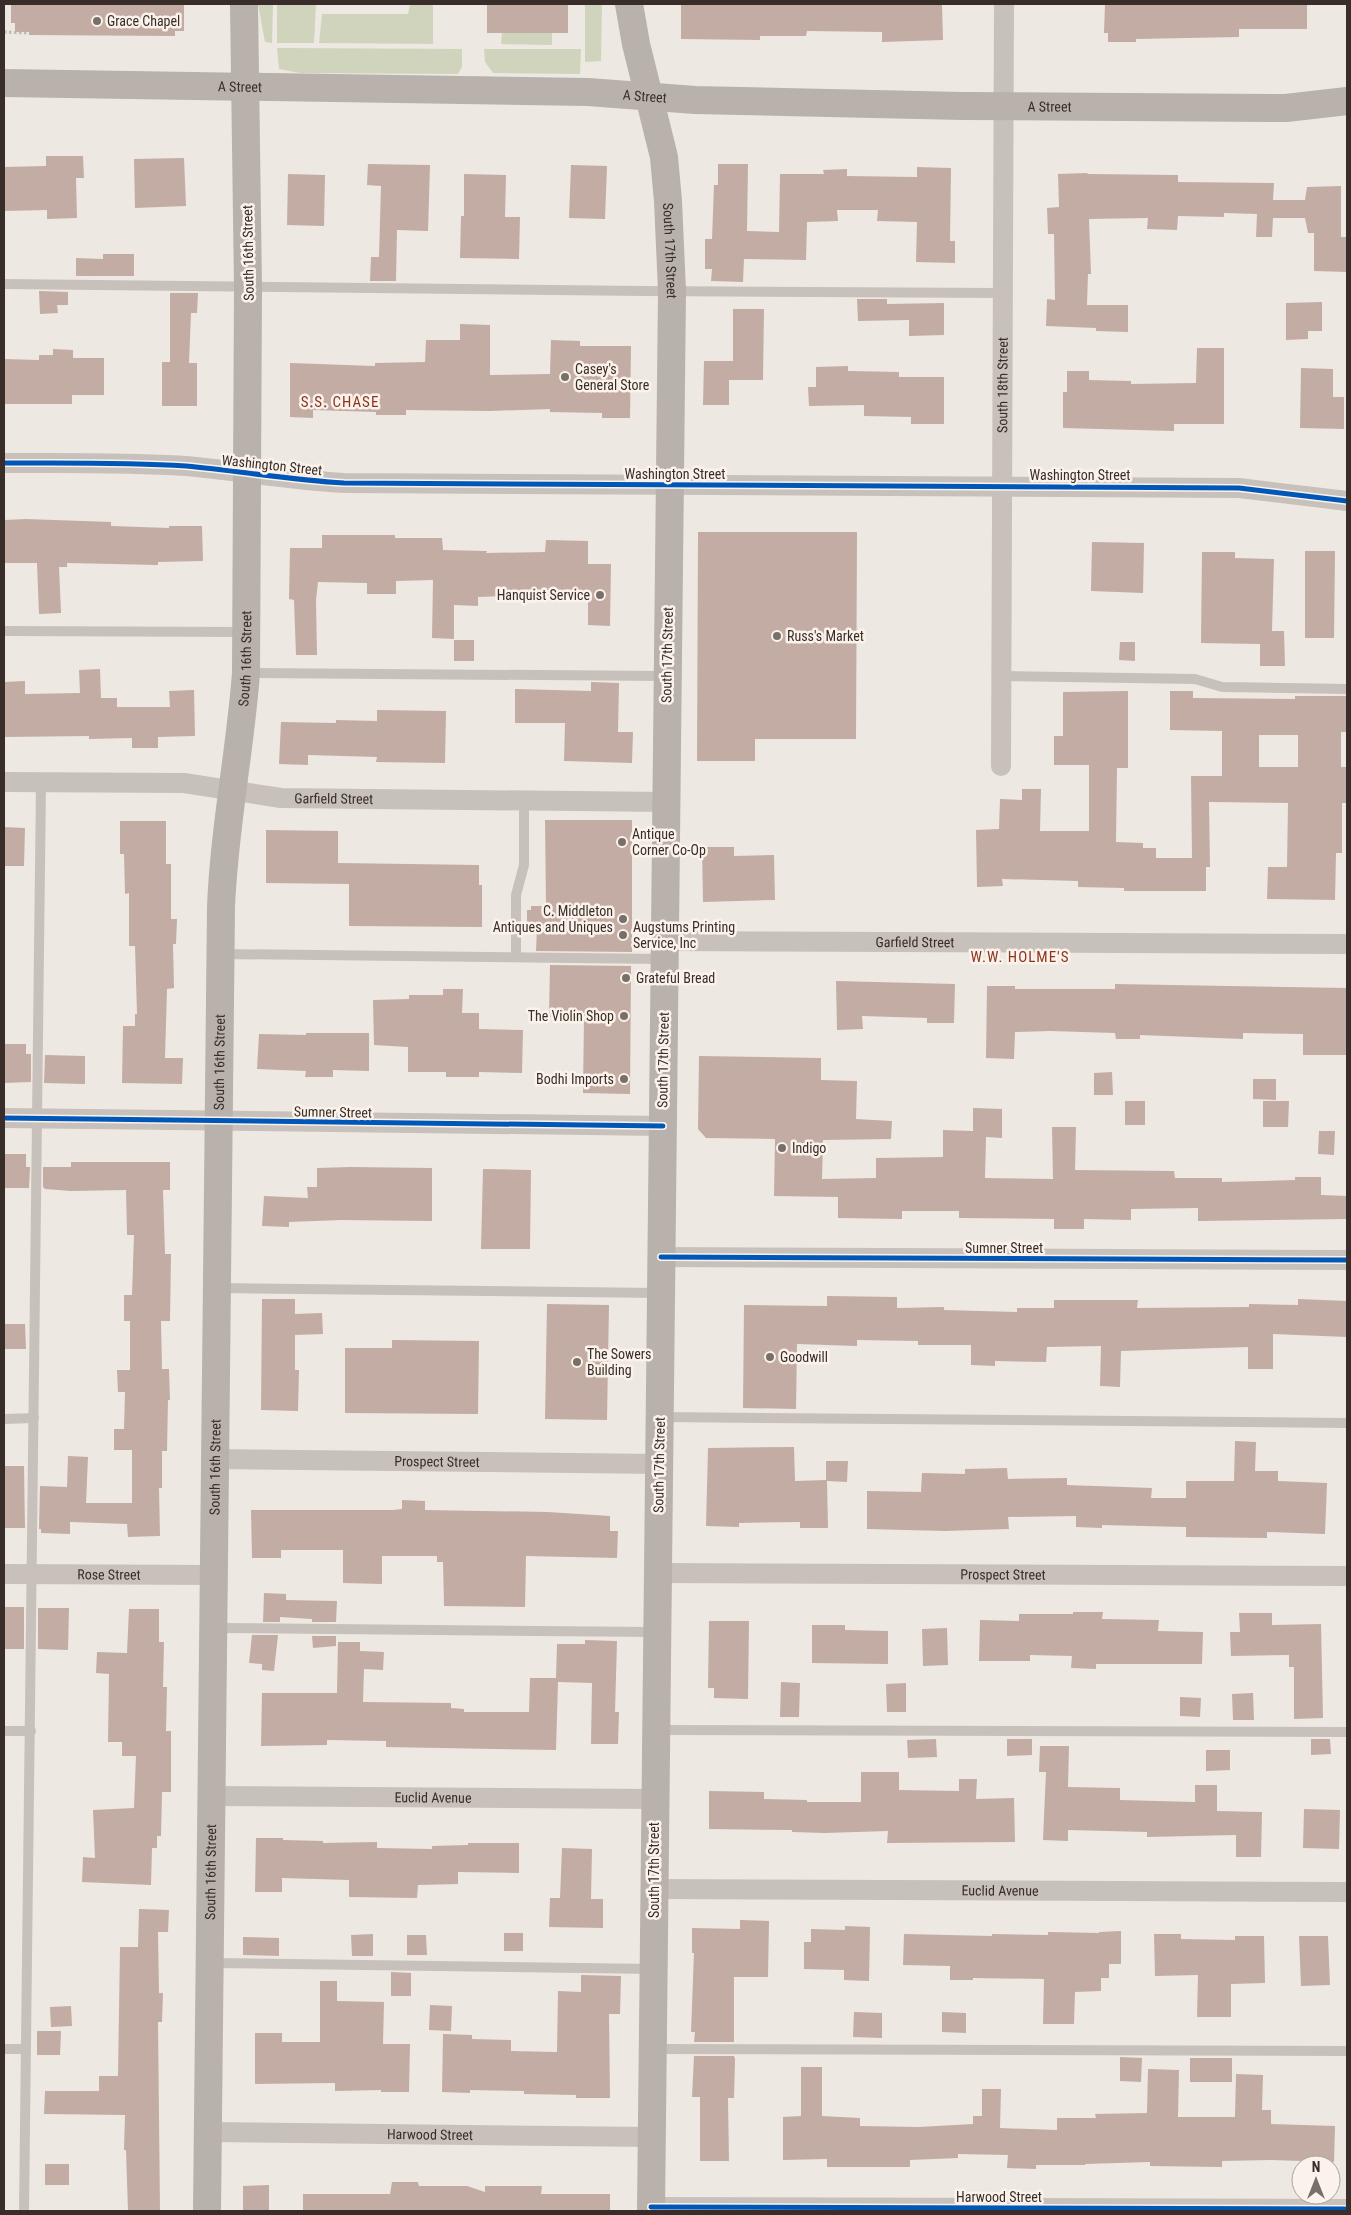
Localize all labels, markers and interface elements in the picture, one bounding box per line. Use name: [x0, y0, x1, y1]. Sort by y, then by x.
place label: Grace Chapel: [107, 13, 180, 29]
marker: Grace Chapel: [91, 15, 103, 27]
street label: A Street: [218, 78, 262, 95]
street label: A Street: [622, 87, 667, 106]
street label: A Street: [1027, 98, 1072, 115]
street label: South 17th Street: [660, 202, 680, 299]
street label: South 16th Street: [239, 205, 257, 301]
street label: South 18th Street: [994, 337, 1011, 433]
place label: Casey's General Store: [575, 361, 650, 393]
marker: Casey's General Store: [559, 371, 571, 383]
district label: S.S. CHASE: [301, 393, 379, 411]
street label: Washington Street: [221, 452, 323, 478]
street label: Washington Street: [624, 466, 726, 482]
street label: Washington Street: [1029, 467, 1131, 483]
place label: Hanquist Service: [497, 587, 590, 603]
marker: Hanquist Service: [594, 589, 606, 601]
street label: South 17th Street: [658, 607, 676, 703]
street label: South 16th Street: [235, 610, 254, 707]
place label: Russ's Market: [787, 628, 864, 644]
marker: Russ's Market: [771, 630, 783, 642]
street label: Garfield Street: [294, 790, 373, 807]
place label: Antique Corner Co-Op: [632, 826, 706, 858]
marker: Antique Corner Co-Op: [616, 836, 628, 848]
place label: C. Middleton Antiques and Uniques: [493, 903, 613, 935]
marker: C. Middleton Antiques and Uniques: [617, 913, 629, 925]
place label: Augstums Printing Service, Inc: [633, 919, 735, 951]
marker: Augstums Printing Service, Inc: [617, 929, 629, 941]
street label: Garfield Street: [875, 934, 955, 950]
district label: W.W. HOLME'S: [970, 948, 1070, 966]
place label: Grateful Bread: [636, 970, 715, 986]
marker: Grateful Bread: [620, 972, 632, 984]
place label: The Violin Shop: [528, 1008, 614, 1024]
marker: The Violin Shop: [618, 1010, 630, 1022]
street label: South 17th Street: [654, 1012, 672, 1108]
street label: South 16th Street: [211, 1014, 228, 1110]
place label: Bodhi Imports: [536, 1071, 614, 1087]
marker: Bodhi Imports: [618, 1073, 630, 1085]
street label: Sumner Street: [294, 1103, 372, 1121]
place label: Indigo: [792, 1140, 826, 1156]
marker: Indigo: [776, 1142, 788, 1154]
street label: Sumner Street: [965, 1240, 1043, 1256]
place label: The Sowers Building: [587, 1346, 651, 1378]
place label: Goodwill: [780, 1349, 828, 1365]
marker: Goodwill: [764, 1351, 776, 1363]
marker: The Sowers Building: [571, 1356, 583, 1368]
street label: South 17th Street: [650, 1417, 668, 1513]
street label: South 16th Street: [206, 1419, 224, 1515]
street label: Prospect Street: [394, 1453, 480, 1470]
street label: Rose Street: [77, 1566, 141, 1583]
street label: Prospect Street: [960, 1566, 1046, 1583]
street label: Euclid Avenue: [394, 1789, 472, 1806]
street label: South 17th Street: [646, 1822, 662, 1918]
street label: South 16th Street: [202, 1824, 219, 1920]
street label: Euclid Avenue: [961, 1882, 1039, 1899]
street label: Harwood Street: [387, 2126, 473, 2143]
north arrow: [1291, 2155, 1341, 2205]
text: N: [1312, 2159, 1320, 2175]
street label: Harwood Street: [956, 2189, 1042, 2205]

